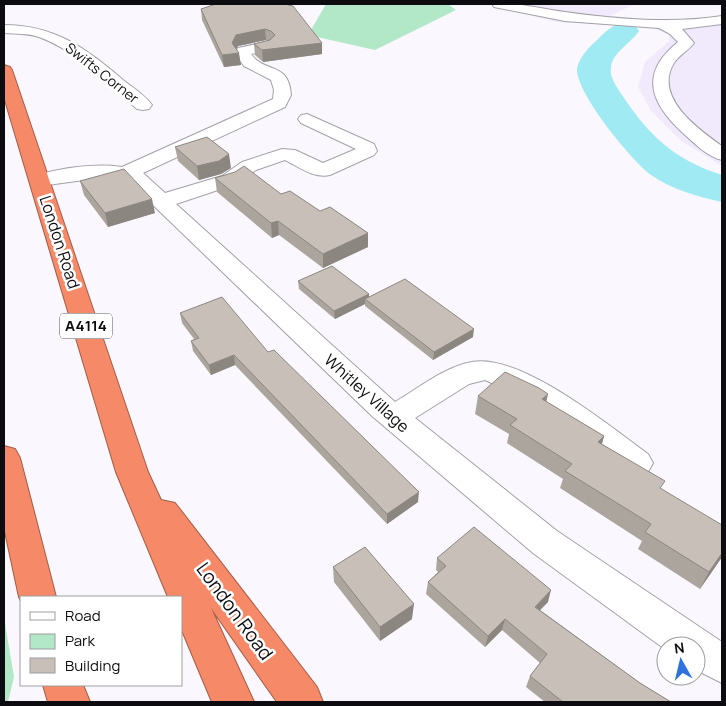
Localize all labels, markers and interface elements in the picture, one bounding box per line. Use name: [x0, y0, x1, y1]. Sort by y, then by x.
street label: Swifts Corner: [62, 38, 143, 107]
street label: London Road: [35, 193, 85, 291]
road number: A4114: [60, 314, 112, 338]
street label: Whitley Village: [320, 349, 414, 437]
street label: London Road: [191, 557, 279, 665]
legend: [20, 596, 182, 686]
text: Road: [65, 605, 101, 626]
text: Park: [65, 630, 95, 651]
north arrow: [656, 636, 706, 686]
text: N: [673, 638, 685, 658]
text: Building: [65, 655, 120, 676]

